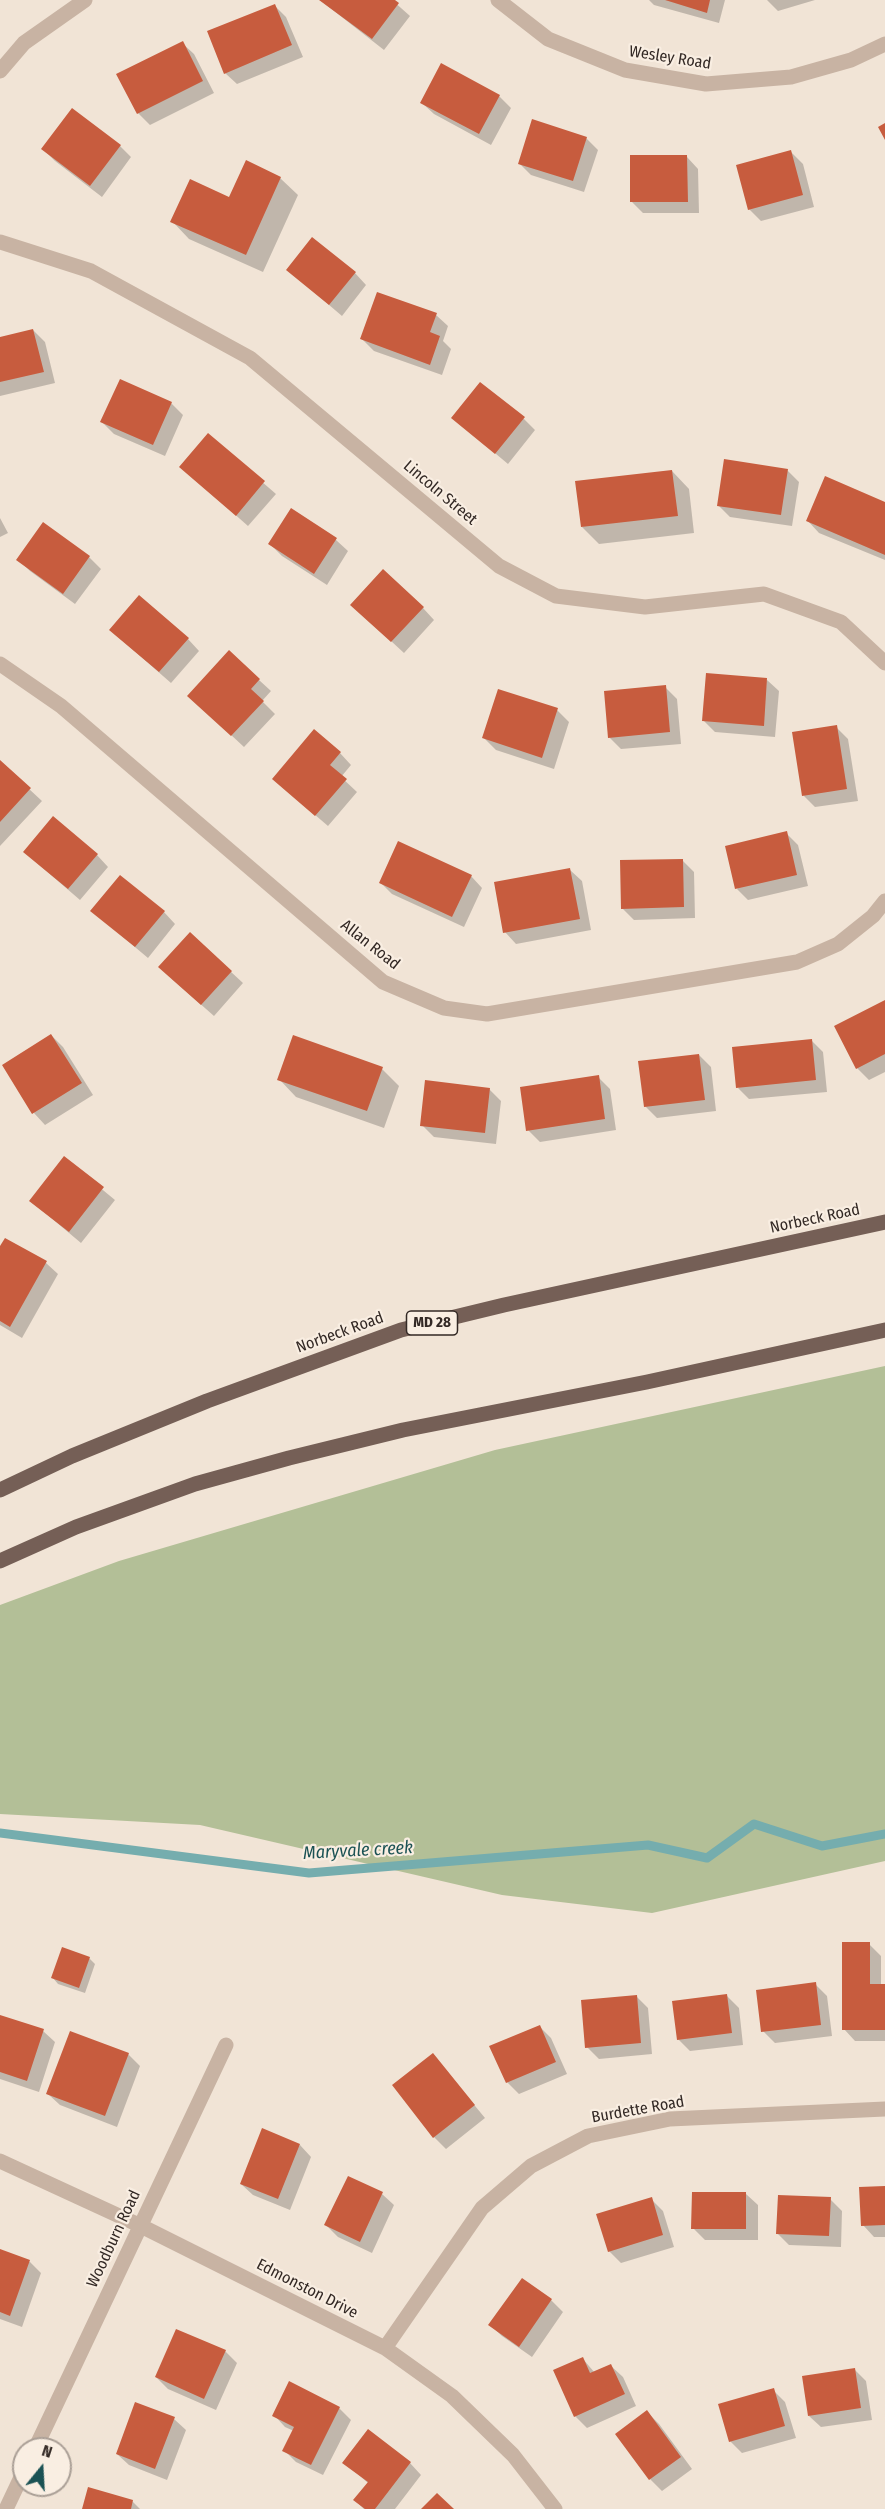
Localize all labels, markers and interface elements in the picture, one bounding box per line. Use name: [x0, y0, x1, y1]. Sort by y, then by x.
street label: Wesley Road: [628, 42, 712, 74]
street label: Lincoln Street: [399, 457, 481, 529]
street label: Allan Road: [337, 916, 403, 974]
street label: Norbeck Road: [768, 1200, 862, 1238]
street label: Norbeck Road: [294, 1308, 386, 1358]
road number: MD 28: [406, 1311, 458, 1335]
water label: Maryvale creek: [302, 1837, 414, 1865]
street label: Burdette Road: [590, 2092, 686, 2128]
street label: Woodburn Road: [83, 2187, 145, 2291]
street label: Edmonston Drive: [253, 2255, 361, 2323]
north arrow: [12, 2437, 72, 2497]
text: N: [40, 2441, 55, 2462]

